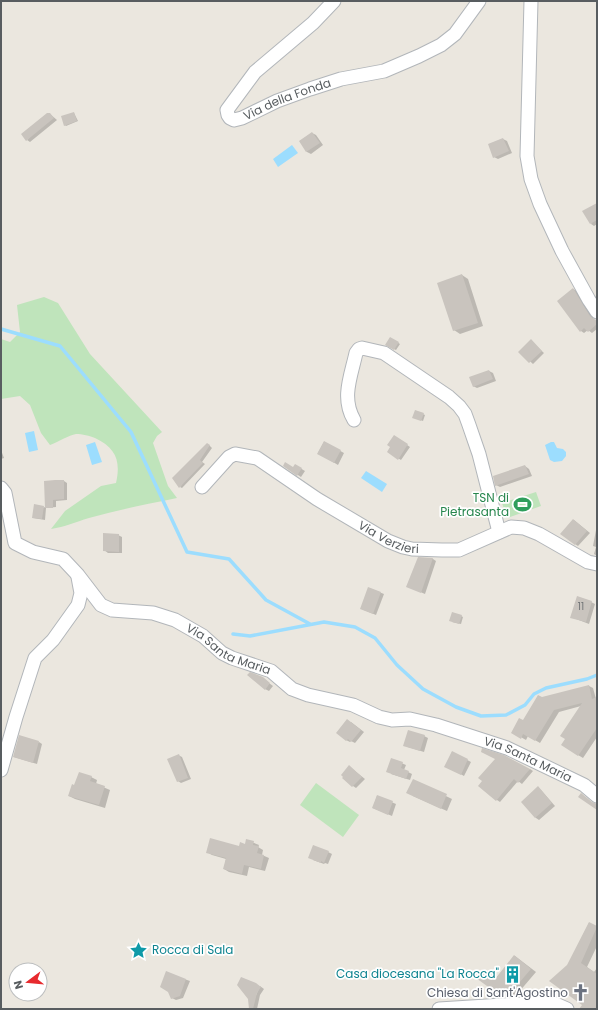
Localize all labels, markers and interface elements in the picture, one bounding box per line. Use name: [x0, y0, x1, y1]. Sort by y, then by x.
street label: Via della Fonda: [240, 74, 333, 124]
place label: TSN di Pietrasanta: [440, 489, 509, 520]
sports icon: TSN di Pietrasanta: [512, 495, 532, 515]
street label: Via Verzieri: [355, 516, 419, 557]
house number: 11: [578, 599, 584, 614]
street label: Via Santa Maria: [183, 619, 273, 678]
street label: Via Santa Maria: [482, 732, 575, 786]
place icon: Rocca di Sala: [129, 940, 149, 960]
place label: Rocca di Sala: [152, 941, 233, 958]
north arrow: [8, 962, 48, 1002]
building icon: Casa diocesana "La Rocca": [502, 964, 522, 984]
place label: Casa diocesana "La Rocca": [336, 965, 499, 982]
text: N: [10, 979, 27, 991]
church icon: Chiesa di Sant'Agostino: [571, 983, 591, 1003]
place label: Chiesa di Sant'Agostino: [427, 984, 568, 1001]

